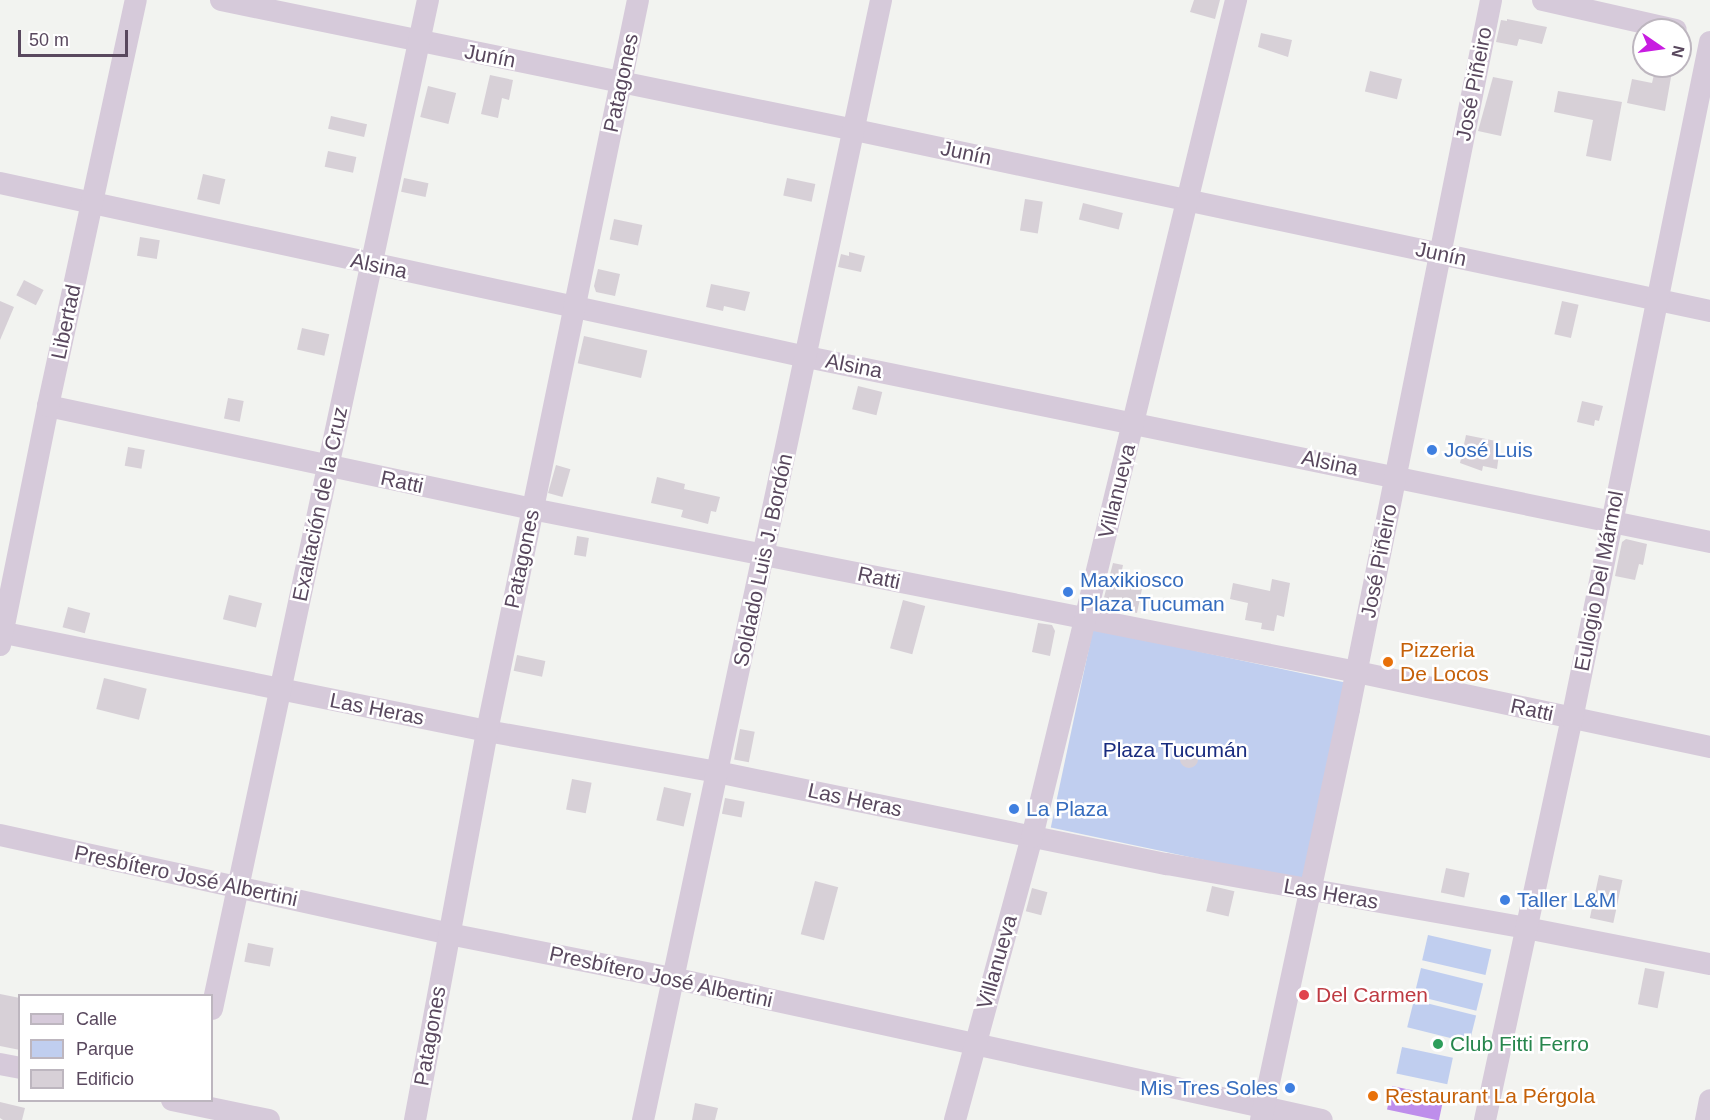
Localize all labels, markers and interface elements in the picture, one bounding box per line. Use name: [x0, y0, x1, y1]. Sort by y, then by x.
scale bar: [21, 18, 130, 56]
north arrow: [1632, 18, 1692, 78]
street label: José Piñeiro: [1451, 25, 1497, 143]
text: 50 m: [29, 30, 69, 50]
street label: Patagones: [598, 31, 644, 135]
street label: Junín: [462, 39, 518, 73]
text: N: [1668, 44, 1688, 59]
street label: Junín: [938, 135, 994, 171]
street label: Junín: [1413, 236, 1469, 272]
street label: Alsina: [348, 248, 410, 284]
street label: Libertad: [46, 282, 86, 362]
street label: Alsina: [824, 348, 884, 384]
street label: Exaltación de la Cruz: [287, 404, 353, 604]
place label: José Luis: [1444, 437, 1533, 463]
street label: Villanueva: [1093, 441, 1141, 541]
marker: José Luis: [1425, 443, 1439, 457]
street label: Alsina: [1299, 445, 1361, 481]
street label: Soldado Luis J. Bordón: [728, 451, 798, 669]
street label: Ratti: [378, 465, 426, 499]
street label: Eulogio Del Mármol: [1569, 489, 1629, 673]
street label: José Piñeiro: [1356, 502, 1402, 620]
street label: Patagones: [499, 507, 545, 611]
street label: Ratti: [855, 561, 903, 595]
place label: Maxikiosco Plaza Tucuman: [1080, 567, 1225, 617]
marker: Maxikiosco Plaza Tucuman: [1061, 585, 1075, 599]
place label: Pizzeria De Locos: [1400, 637, 1489, 687]
marker: Pizzeria De Locos: [1381, 655, 1395, 669]
street label: Las Heras: [328, 688, 426, 730]
street label: Ratti: [1508, 693, 1556, 727]
park label: Plaza Tucumán: [1102, 737, 1248, 763]
street label: Las Heras: [806, 778, 904, 822]
place label: La Plaza: [1026, 796, 1108, 822]
marker: La Plaza: [1007, 802, 1021, 816]
street label: Presbítero José Albertini: [71, 840, 301, 912]
street label: Las Heras: [1282, 873, 1380, 915]
place label: Taller L&M: [1517, 887, 1616, 913]
marker: Taller L&M: [1498, 893, 1512, 907]
street label: Villanueva: [972, 912, 1022, 1012]
street label: Presbítero José Albertini: [546, 941, 776, 1013]
place label: Del Carmen: [1316, 982, 1428, 1008]
street label: Patagones: [409, 984, 451, 1088]
marker: Del Carmen: [1297, 988, 1311, 1002]
legend: [18, 994, 213, 1102]
text: Calle: [76, 1009, 117, 1029]
place label: Club Fitti Ferro: [1450, 1031, 1589, 1057]
marker: Club Fitti Ferro: [1431, 1037, 1445, 1051]
text: Parque: [76, 1039, 134, 1059]
text: Edificio: [76, 1069, 134, 1089]
place label: Mis Tres Soles: [1140, 1075, 1278, 1101]
marker: Mis Tres Soles: [1283, 1081, 1297, 1095]
place label: Restaurant La Pérgola: [1385, 1083, 1595, 1109]
marker: Restaurant La Pérgola: [1366, 1089, 1380, 1103]

